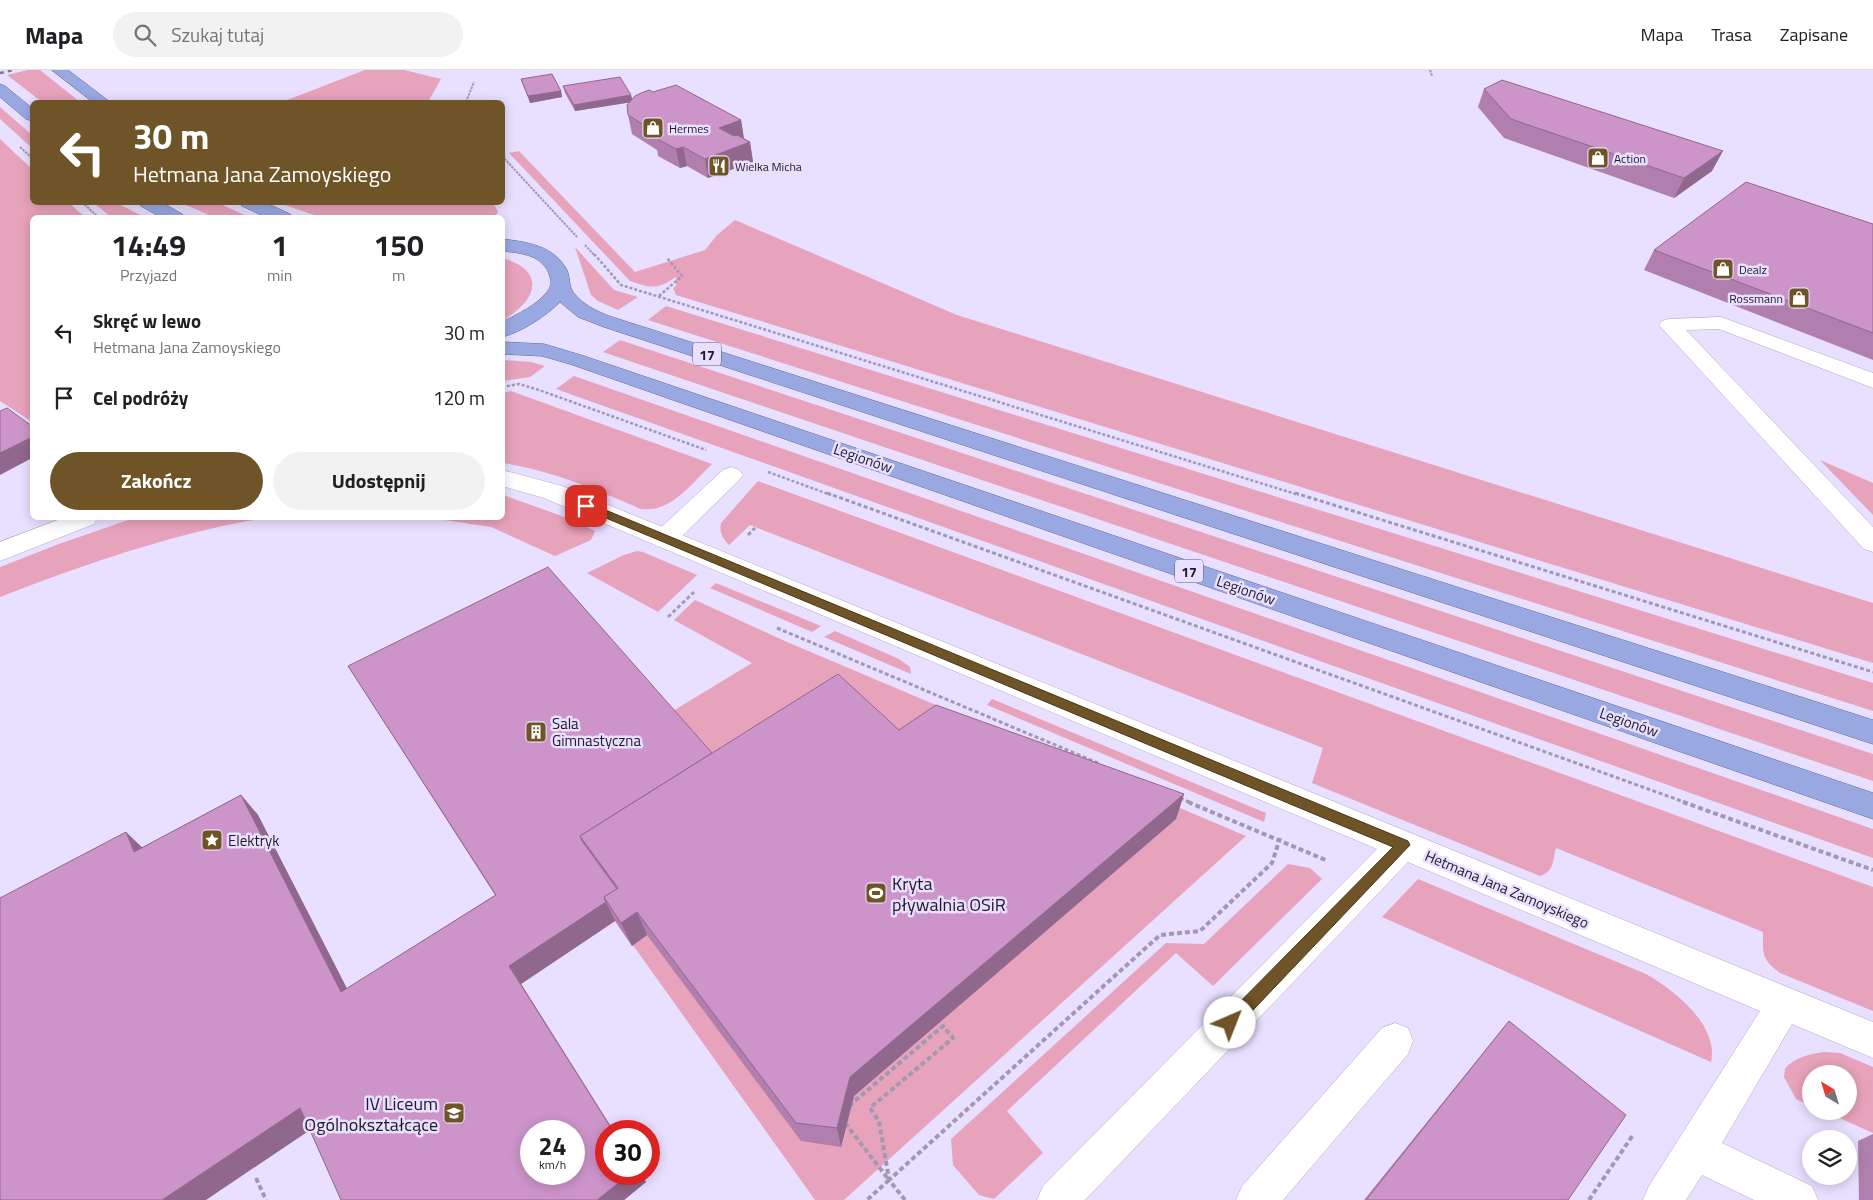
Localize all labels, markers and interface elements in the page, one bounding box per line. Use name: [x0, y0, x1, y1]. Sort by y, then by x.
search box: [113, 12, 463, 57]
text: Mapa: [25, 17, 83, 53]
text: Szukaj tutaj: [171, 20, 264, 49]
icon: search: [131, 21, 159, 49]
text: Mapa: [1641, 21, 1683, 48]
text: Trasa: [1711, 21, 1752, 48]
text: Zapisane: [1780, 21, 1848, 48]
text: 30 m: [133, 109, 209, 163]
shop icon: Hermes: [641, 116, 665, 140]
place label: Hermes: [669, 119, 709, 138]
icon: left: [50, 120, 115, 185]
shop icon: Action: [1586, 146, 1610, 170]
place label: Action: [1614, 149, 1646, 168]
restaurant icon: Wielka Micha: [707, 154, 731, 178]
text: Hetmana Jana Zamoyskiego: [133, 157, 391, 191]
place label: Wielka Micha: [735, 157, 802, 176]
text: 14:49: [111, 222, 186, 268]
text: 1: [271, 222, 288, 268]
text: 150: [374, 222, 424, 268]
shop icon: Dealz: [1711, 257, 1735, 281]
place label: Dealz: [1739, 260, 1767, 279]
text: Przyjazd: [120, 263, 177, 287]
text: min: [267, 263, 292, 287]
text: m: [392, 263, 405, 287]
shop icon: Rossmann: [1787, 286, 1811, 310]
place label: Rossmann: [1729, 289, 1783, 308]
text: Skręć w lewo: [93, 306, 201, 335]
text: 30 m: [444, 318, 485, 347]
icon: left: [50, 319, 78, 347]
text: Hetmana Jana Zamoyskiego: [93, 335, 281, 359]
road number: 17: [693, 342, 721, 366]
text: Cel podróży: [93, 383, 188, 412]
text: 120 m: [433, 383, 485, 412]
icon: arrive: [50, 384, 78, 412]
street label: Legionów: [830, 437, 896, 479]
button: Zakończ: [50, 452, 263, 510]
button: Udostępnij: [273, 452, 485, 510]
pin: [565, 485, 607, 527]
icon: arrive: [572, 492, 600, 520]
road number: 17: [1175, 560, 1203, 582]
street label: Legionów: [1213, 569, 1279, 611]
street label: Legionów: [1596, 701, 1662, 743]
place label: Sala Gimnastyczna: [552, 712, 641, 752]
building icon: Sala Gimnastyczna: [524, 720, 548, 744]
place icon: Elektryk: [200, 828, 224, 852]
place label: Elektryk: [228, 829, 279, 852]
street label: Hetmana Jana Zamoyskiego: [1421, 844, 1593, 934]
place label: Kryta pływalnia OSiR: [892, 870, 1006, 918]
sports icon: Kryta pływalnia OSiR: [864, 881, 888, 905]
position arrow: [1203, 996, 1255, 1048]
north arrow: [1802, 1065, 1858, 1120]
map controls: [1802, 1065, 1857, 1185]
place label: IV Liceum Ogólnokształcące: [304, 1090, 438, 1138]
school or university icon: IV Liceum Ogólnokształcące: [442, 1101, 466, 1125]
speed limit sign: 30: [595, 1120, 660, 1185]
text: 24: [538, 1127, 567, 1165]
button: layers: [1802, 1130, 1857, 1185]
text: km/h: [539, 1155, 566, 1174]

